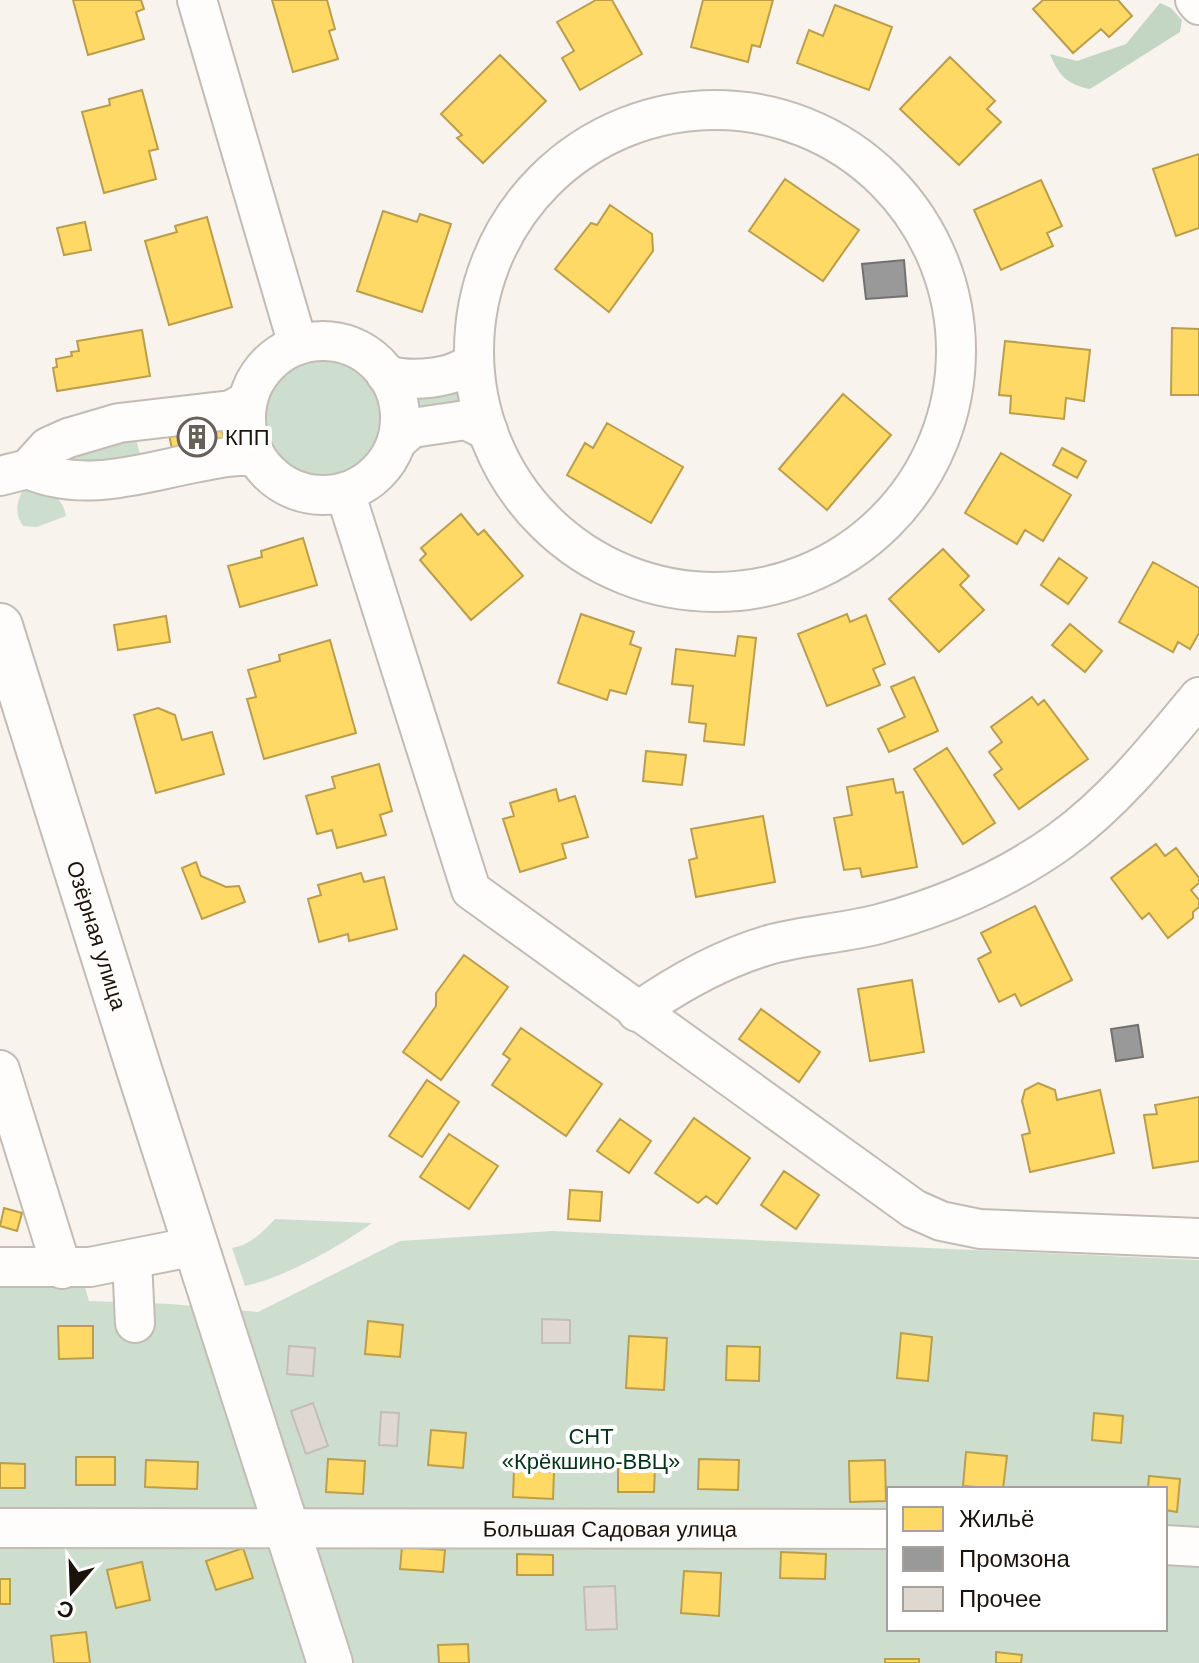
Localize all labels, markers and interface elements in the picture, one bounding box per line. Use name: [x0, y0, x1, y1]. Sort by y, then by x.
building icon: КПП: [176, 416, 218, 458]
place label: КПП: [225, 425, 269, 450]
street label: Озёрная улица: [61, 858, 132, 1014]
park label: СНТ «Крёкшино-ВВЦ»: [502, 1424, 680, 1474]
legend: [887, 1487, 1167, 1631]
text: Жильё: [959, 1505, 1034, 1532]
street label: Большая Садовая улица: [483, 1517, 738, 1542]
text: Промзона: [959, 1545, 1071, 1572]
north arrow: [32, 1551, 112, 1631]
text: Прочее: [959, 1585, 1042, 1612]
text: С: [54, 1595, 77, 1624]

